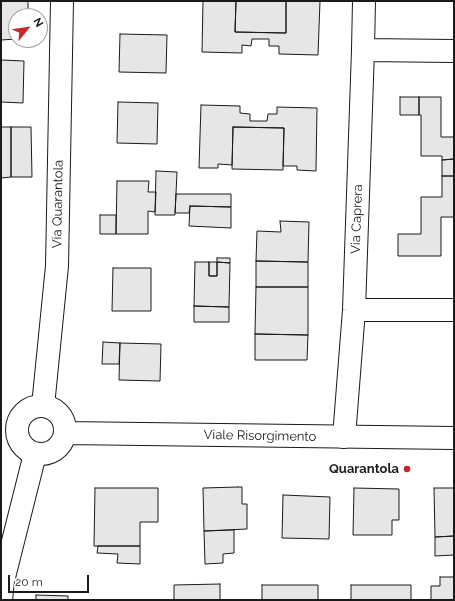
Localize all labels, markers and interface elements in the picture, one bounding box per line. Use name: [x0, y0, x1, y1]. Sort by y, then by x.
north arrow: [8, 8, 48, 48]
text: N: [30, 16, 46, 29]
street label: Via Quarantola: [49, 160, 67, 248]
street label: Via Caprera: [348, 184, 366, 254]
street label: Viale Risorgimento: [203, 427, 317, 445]
place label: Quarantola: [329, 461, 399, 477]
marker: Quarantola: [402, 464, 412, 474]
scale bar: [10, 567, 91, 593]
text: 20 m: [15, 575, 43, 589]

